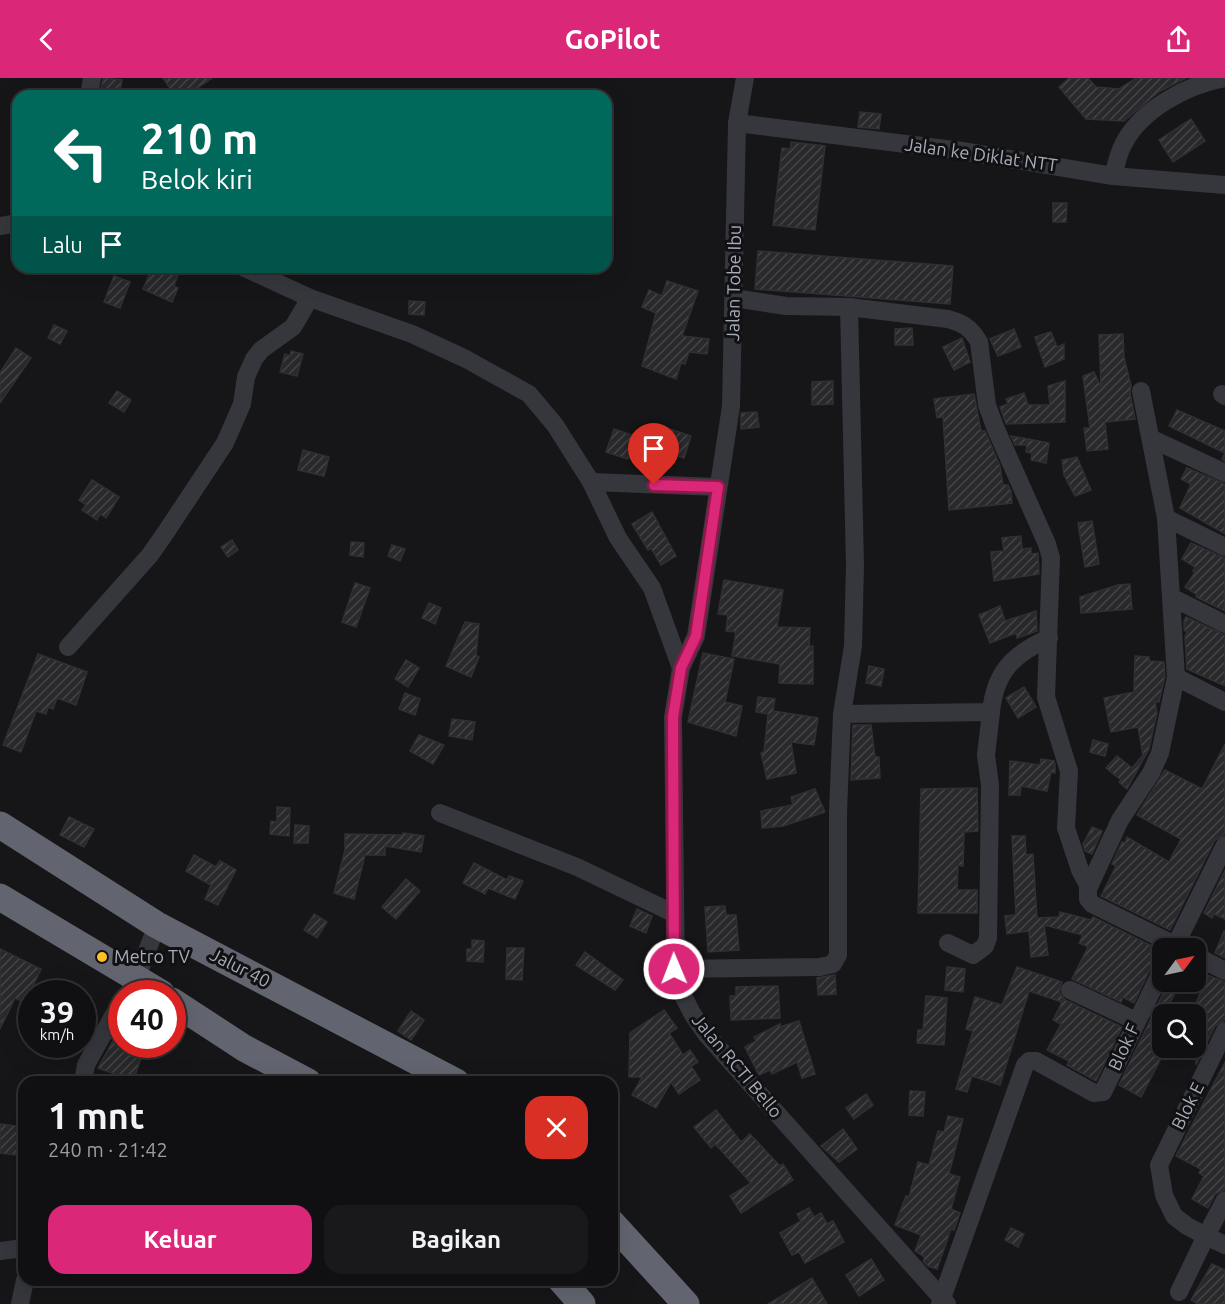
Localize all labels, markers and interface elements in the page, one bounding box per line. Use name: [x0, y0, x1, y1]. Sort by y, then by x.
icon: back: [30, 23, 63, 56]
icon: share: [1162, 23, 1195, 56]
text: GoPilot: [565, 24, 660, 54]
icon: left: [42, 114, 120, 192]
text: 210 m: [141, 115, 258, 162]
street label: Jalan ke Diklat NTT: [903, 133, 1059, 175]
text: Belok kiri: [141, 164, 253, 194]
street label: Jalan Tobe Ibu: [722, 225, 744, 341]
icon: arrive: [95, 228, 128, 261]
text: Lalu: [42, 232, 83, 257]
pin: [628, 423, 679, 485]
icon: arrive: [637, 432, 670, 465]
position arrow: [642, 937, 706, 1001]
north arrow: [1152, 938, 1206, 992]
map controls: [1152, 938, 1206, 1058]
street label: Jalur 40: [207, 944, 274, 991]
place label: Metro TV: [114, 946, 191, 966]
marker: Metro TV: [95, 950, 109, 964]
speed limit sign: 40: [108, 980, 186, 1058]
text: 39: [40, 995, 74, 1029]
button: search: [1152, 1004, 1206, 1058]
street label: Jalan RCTI Bello: [689, 1010, 787, 1121]
street label: Blok F: [1104, 1020, 1143, 1073]
text: km/h: [40, 1026, 74, 1043]
street label: Blok E: [1167, 1079, 1207, 1132]
text: 1 mnt: [48, 1095, 144, 1136]
button: close: [525, 1096, 588, 1159]
text: 240 m · 21:42: [48, 1138, 168, 1161]
button: Keluar: [48, 1205, 312, 1274]
button: Bagikan: [324, 1205, 588, 1274]

